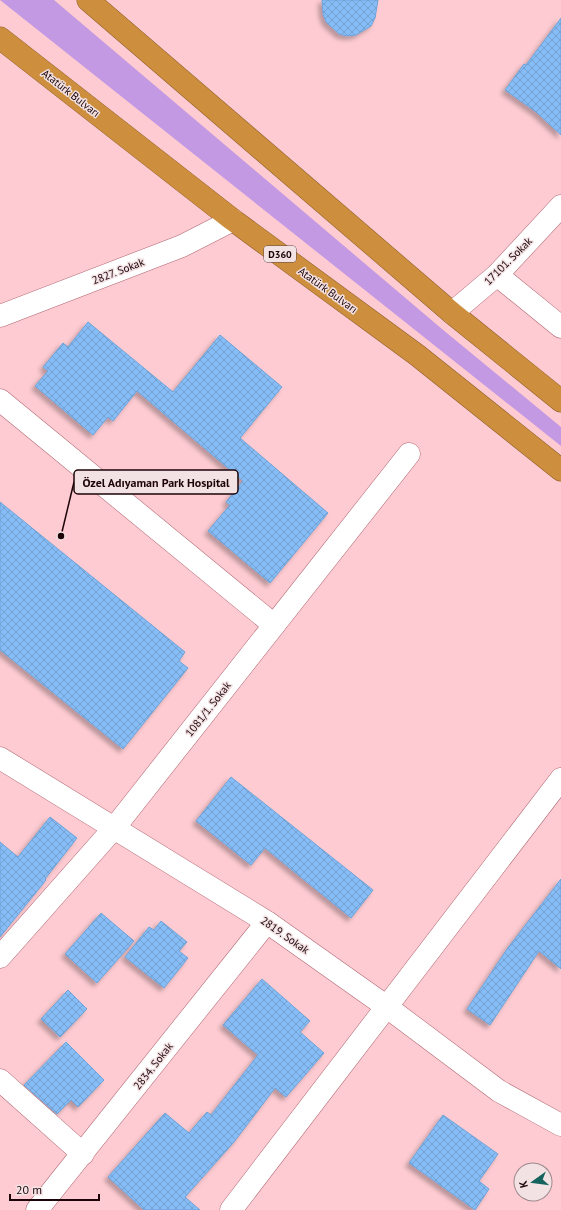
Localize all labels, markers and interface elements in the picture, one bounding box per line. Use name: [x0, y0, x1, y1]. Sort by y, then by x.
street label: Atatürk Bulvarı: [39, 66, 103, 120]
street label: 17101. Sokak: [481, 234, 535, 288]
road number: D360: [264, 246, 296, 262]
street label: 2827. Sokak: [90, 254, 147, 287]
street label: Atatürk Bulvarı: [296, 264, 360, 316]
callout: Özel Adıyaman Park Hospital: [74, 470, 238, 494]
text: Özel Adıyaman Park Hospital: [82, 475, 230, 490]
street label: 1081/1. Sokak: [182, 678, 234, 739]
street label: 2819. Sokak: [258, 913, 313, 957]
street label: 2834. Sokak: [130, 1039, 176, 1092]
north arrow: [513, 1162, 553, 1202]
scale bar: [10, 1176, 99, 1202]
text: K: [516, 1179, 531, 1189]
text: 20 m: [16, 1182, 42, 1197]

